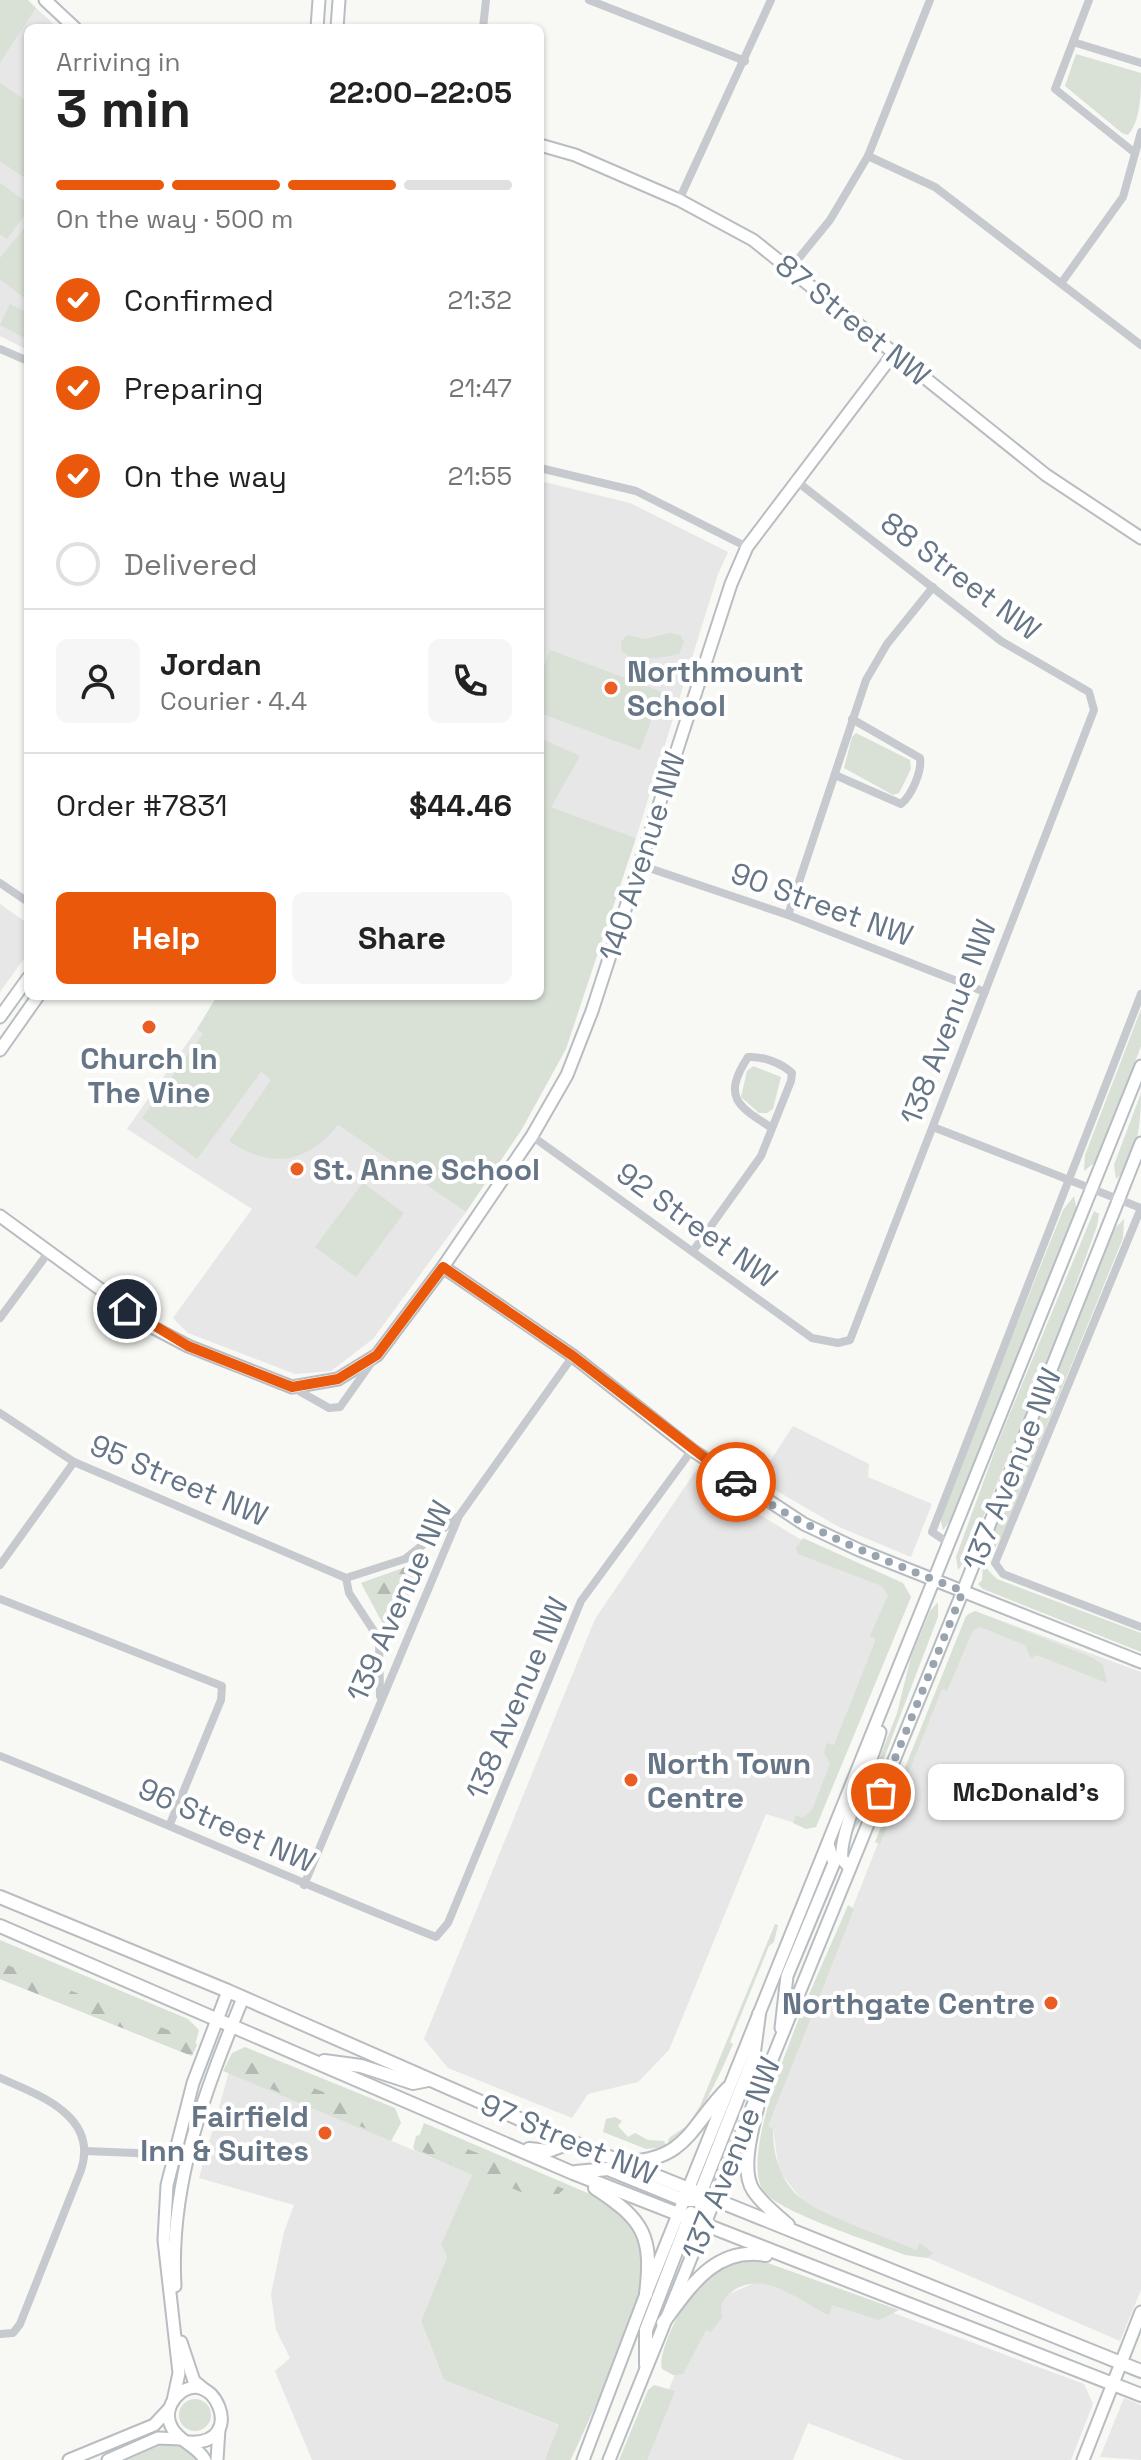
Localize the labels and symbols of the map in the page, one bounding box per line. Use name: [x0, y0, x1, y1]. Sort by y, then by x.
street label: 87 Street NW: [767, 246, 939, 394]
street label: 88 Street NW: [873, 503, 1049, 649]
place label: Northmount School: [627, 652, 804, 725]
marker: Northmount School: [602, 679, 620, 697]
street label: 140 Avenue NW: [590, 746, 694, 966]
street label: 90 Street NW: [726, 853, 918, 955]
street label: 138 Avenue NW: [891, 914, 1005, 1130]
marker: Church In The Vine: [140, 1018, 158, 1036]
place label: Church In The Vine: [80, 1039, 218, 1112]
place label: St. Anne School: [313, 1150, 540, 1189]
street label: 92 Street NW: [609, 1153, 785, 1297]
marker: St. Anne School: [288, 1160, 306, 1178]
pin: [93, 1275, 161, 1343]
street label: 137 Avenue NW: [954, 1362, 1070, 1576]
street label: 95 Street NW: [84, 1425, 274, 1535]
courier: [696, 1442, 776, 1522]
street label: 139 Avenue NW: [337, 1494, 461, 1708]
street label: 138 Avenue NW: [457, 1591, 577, 1805]
place label: North Town Centre: [647, 1744, 811, 1817]
pin: [847, 1759, 915, 1827]
callout: McDonald's: [929, 1765, 1125, 1821]
street label: 96 Street NW: [132, 1769, 322, 1881]
marker: North Town Centre: [622, 1771, 640, 1789]
place label: Northgate Centre: [782, 1984, 1035, 2023]
marker: Northgate Centre: [1042, 1994, 1060, 2012]
street label: 137 Avenue NW: [673, 2051, 789, 2265]
street label: 97 Street NW: [475, 2084, 663, 2194]
place label: Fairfield Inn & Suites: [140, 2097, 309, 2170]
marker: Fairfield Inn & Suites: [316, 2124, 334, 2142]

